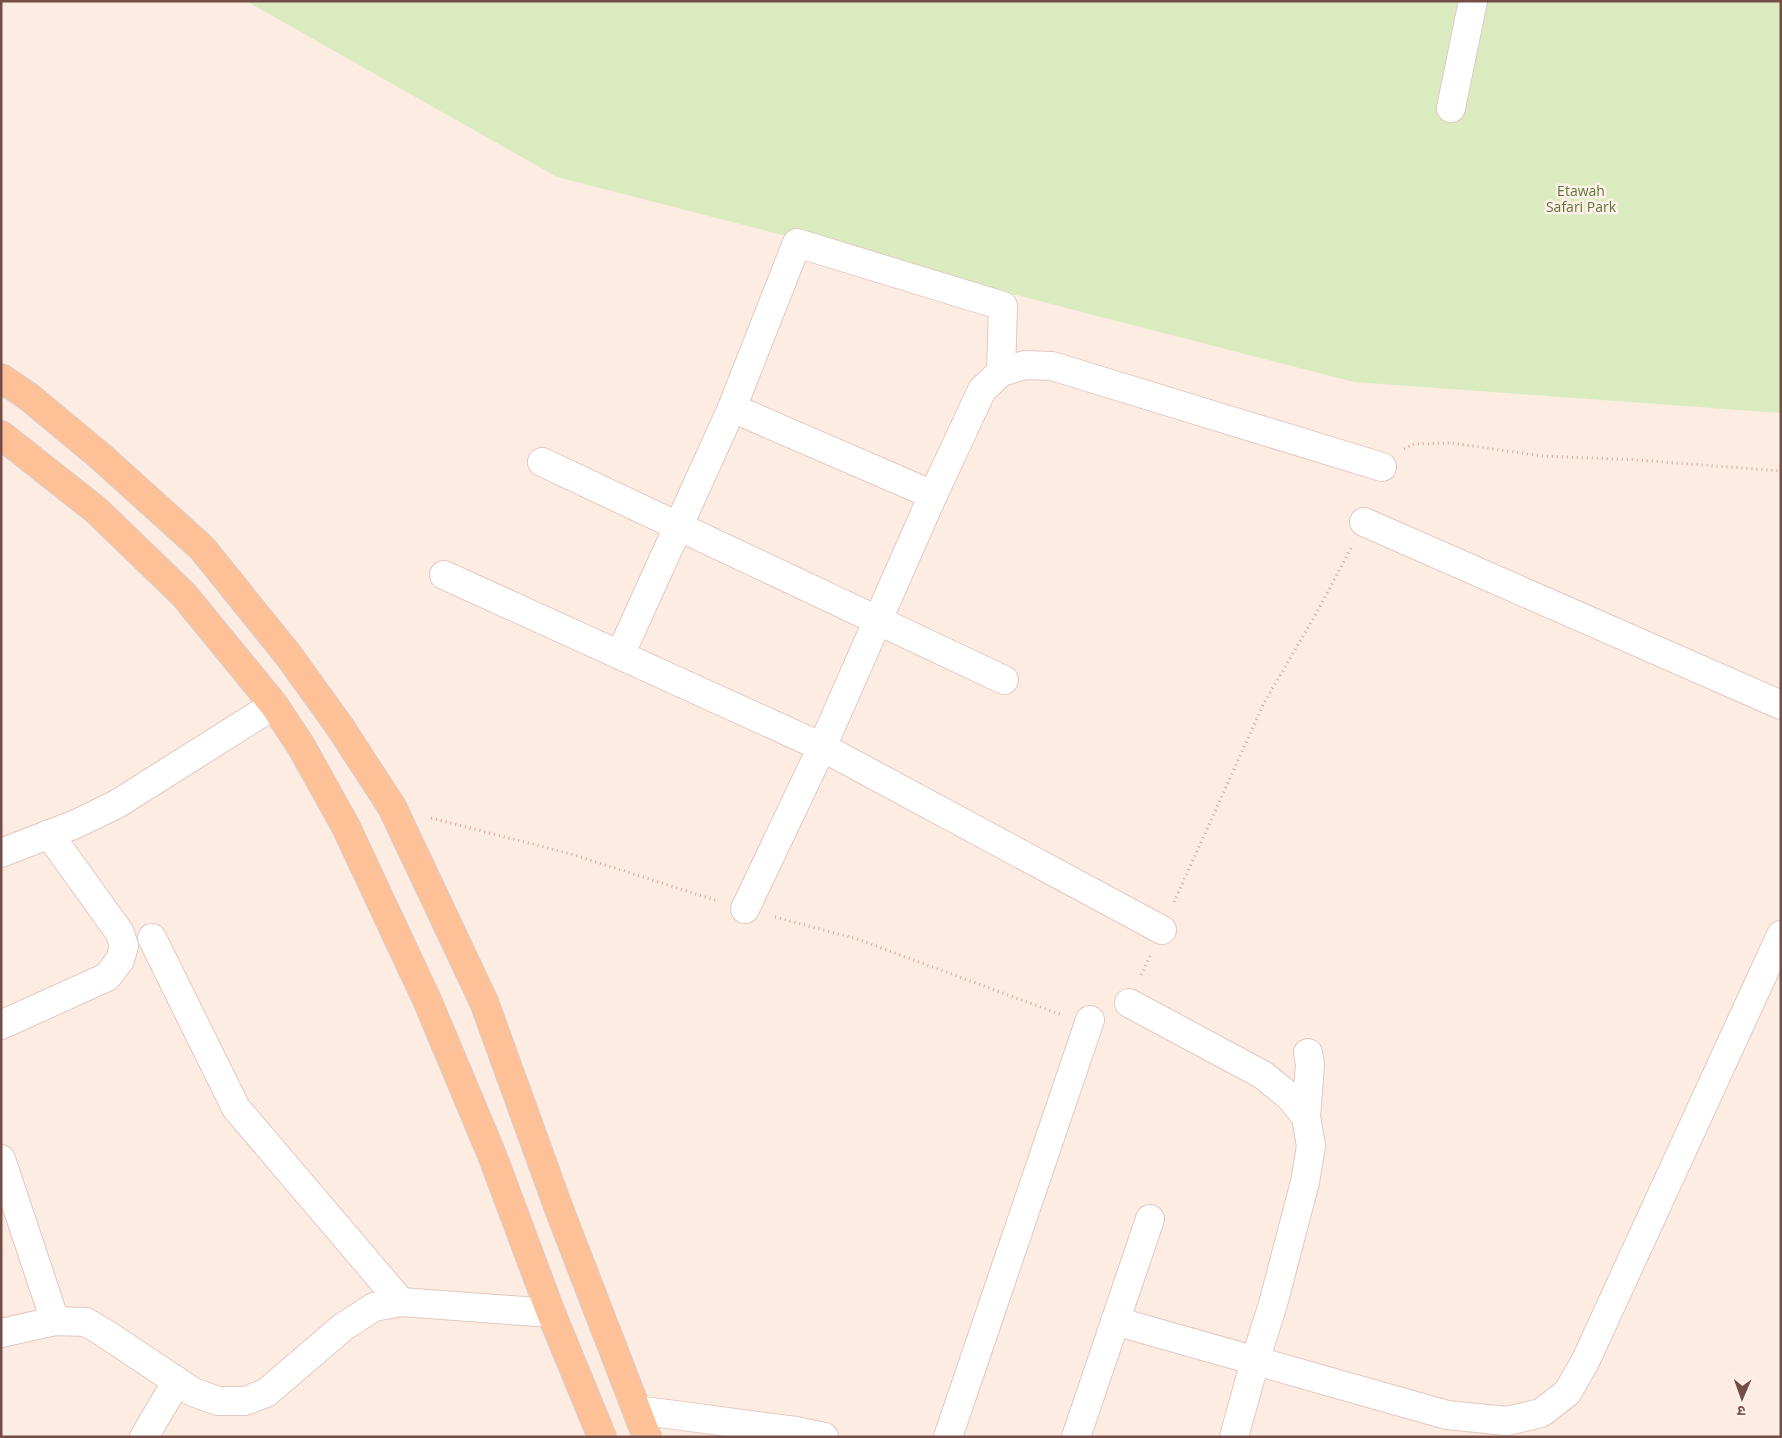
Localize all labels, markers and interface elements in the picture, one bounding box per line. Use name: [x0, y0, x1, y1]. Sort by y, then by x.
park label: Etawah Safari Park: [1546, 181, 1617, 216]
north arrow: [1717, 1373, 1767, 1423]
text: उ: [1736, 1402, 1746, 1421]

